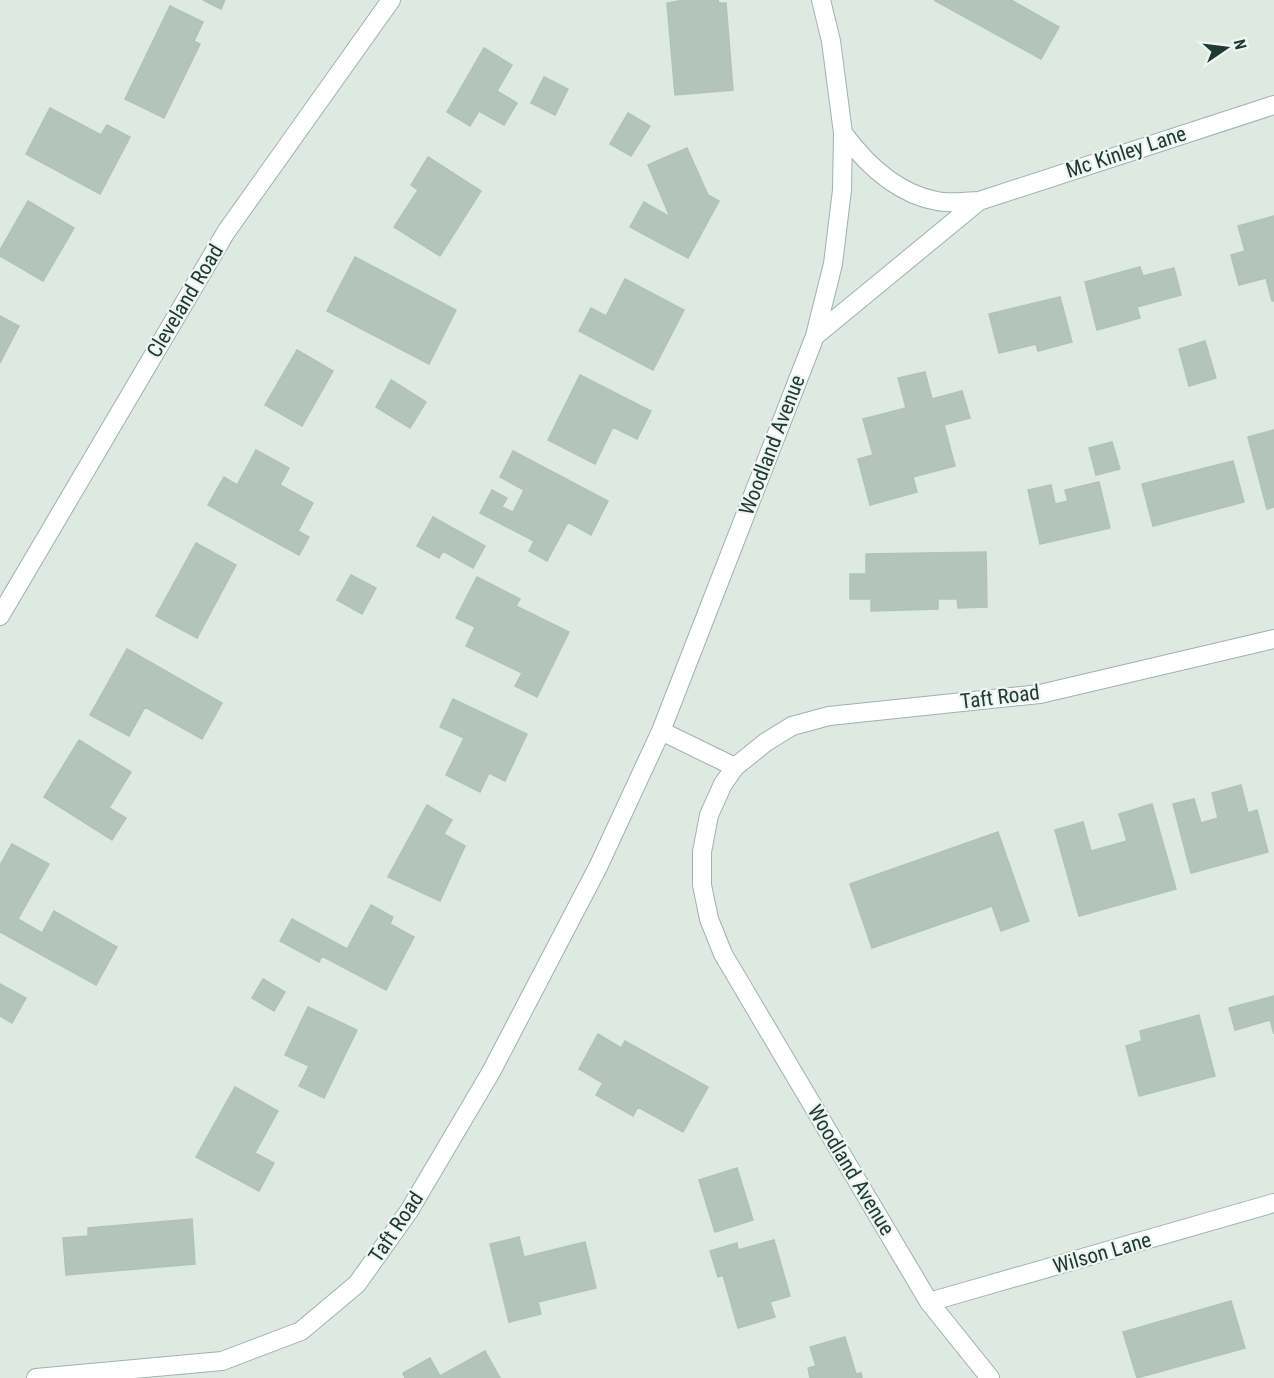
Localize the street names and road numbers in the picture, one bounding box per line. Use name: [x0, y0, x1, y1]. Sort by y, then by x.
street label: Mc Kinley Lane: [1063, 121, 1189, 183]
street label: Cleveland Road: [142, 240, 228, 362]
street label: Woodland Avenue: [734, 372, 810, 518]
street label: Taft Road: [959, 680, 1041, 714]
street label: Woodland Avenue: [803, 1100, 899, 1240]
street label: Taft Road: [364, 1187, 428, 1267]
street label: Wilson Lane: [1050, 1228, 1154, 1278]

